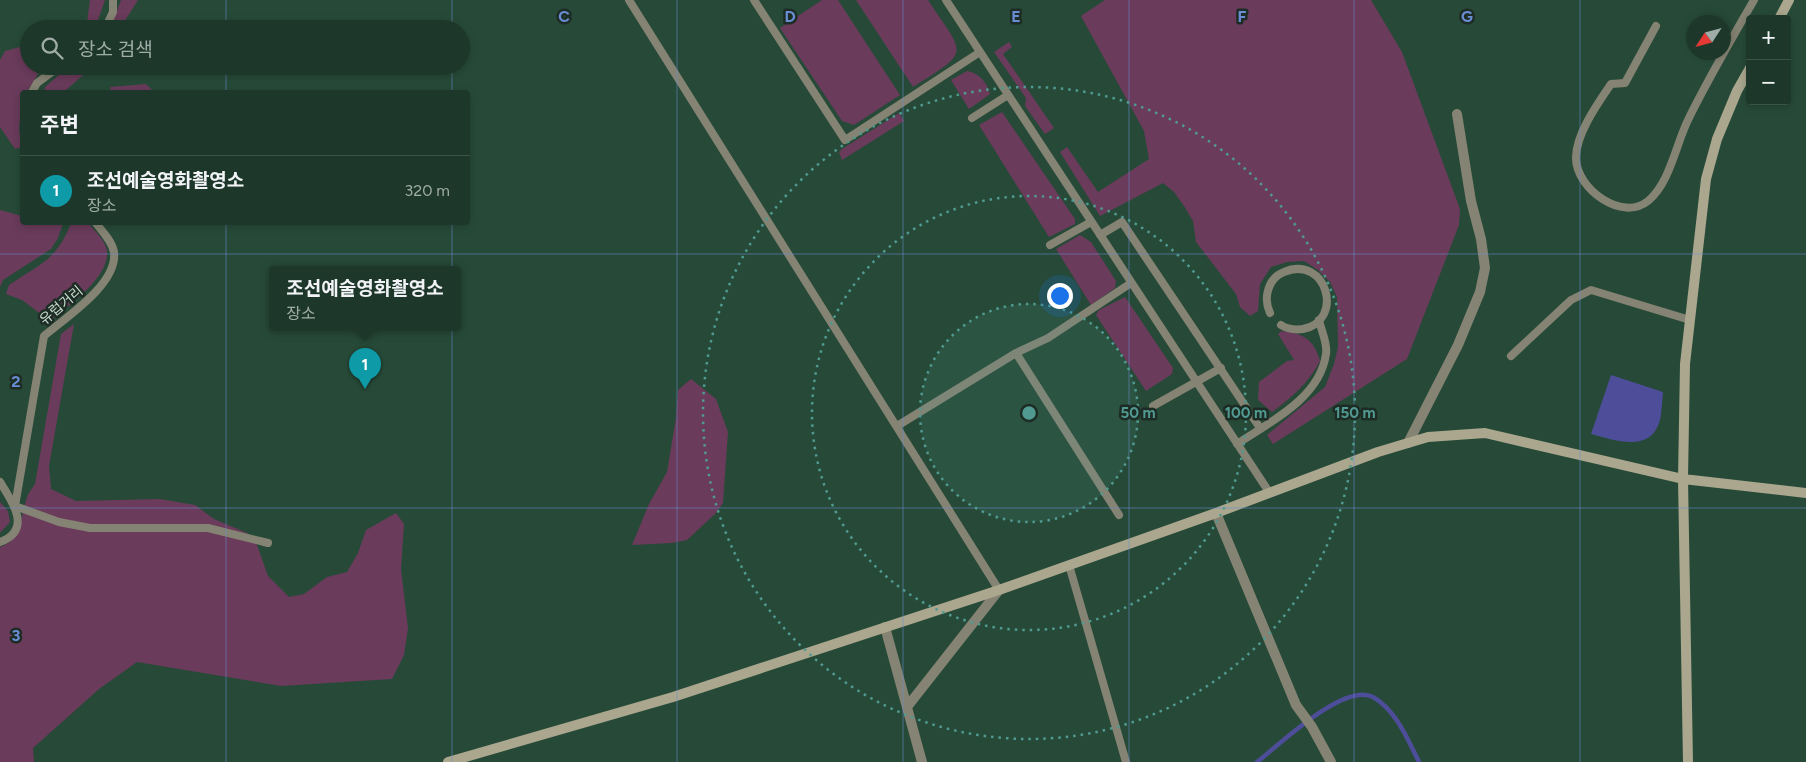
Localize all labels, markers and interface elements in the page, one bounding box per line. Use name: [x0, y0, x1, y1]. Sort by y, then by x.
text: C: [558, 7, 570, 26]
text: D: [784, 7, 796, 26]
text: E: [1011, 7, 1021, 26]
text: F: [1238, 7, 1247, 26]
text: G: [1461, 7, 1473, 26]
north arrow: [1686, 15, 1731, 60]
map controls: [1746, 15, 1791, 105]
button: +: [1746, 15, 1791, 60]
search box: [20, 20, 470, 75]
icon: search: [38, 34, 66, 62]
text: 장소 검색: [78, 38, 153, 61]
button: −: [1746, 60, 1791, 105]
text: 주변: [40, 112, 79, 137]
text: 조선예술영화촬영소: [87, 169, 244, 192]
text: 1: [53, 181, 59, 200]
text: 320 m: [405, 181, 450, 200]
text: 장소: [87, 196, 116, 215]
popup: [269, 266, 461, 331]
text: 조선예술영화촬영소: [286, 277, 444, 300]
street label: 유럽거리: [36, 282, 87, 328]
your location: [1047, 283, 1073, 309]
text: 장소: [286, 304, 316, 323]
pin: 1: [349, 348, 381, 389]
text: 2: [11, 372, 21, 391]
centre of rings: [1020, 404, 1038, 422]
text: 50 m: [1120, 404, 1156, 422]
text: 100 m: [1225, 404, 1267, 422]
text: 150 m: [1334, 404, 1376, 422]
text: 3: [12, 626, 21, 645]

